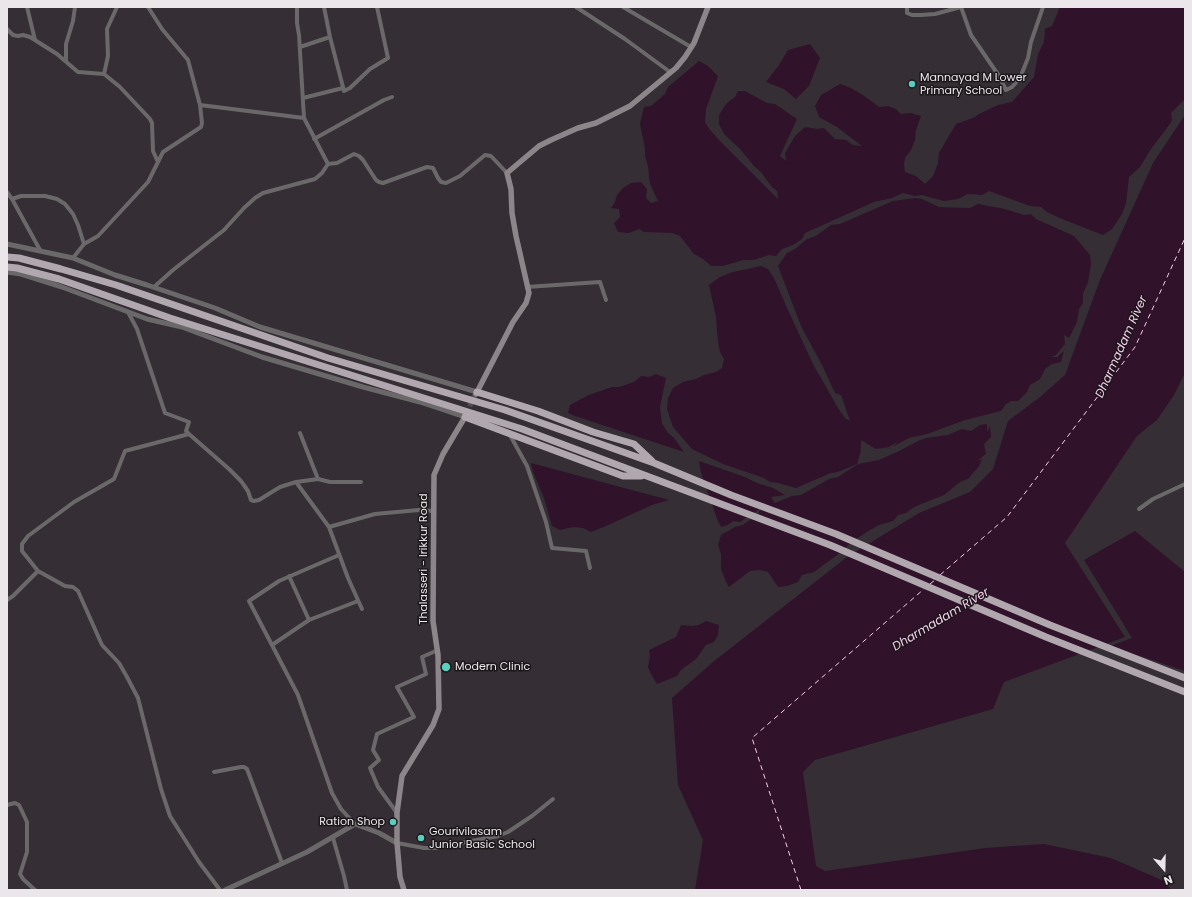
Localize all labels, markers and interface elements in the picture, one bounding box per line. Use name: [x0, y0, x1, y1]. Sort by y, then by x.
place label: Mannayad M Lower Primary School: [920, 71, 1027, 97]
marker: Mannayad M Lower Primary School: [907, 79, 917, 89]
water label: Dharmadam River: [1093, 294, 1151, 400]
street label: Thalasseri - Irikkur Road: [417, 493, 431, 625]
water label: Dharmadam River: [890, 585, 992, 655]
place label: Modern Clinic: [455, 660, 530, 674]
marker: Modern Clinic: [440, 661, 452, 673]
place label: Ration Shop: [319, 815, 385, 829]
marker: Ration Shop: [388, 817, 398, 827]
place label: Gourivilasam Junior Basic School: [429, 825, 535, 851]
marker: Gourivilasam Junior Basic School: [416, 833, 426, 843]
north arrow: [1144, 849, 1184, 889]
text: N: [1161, 871, 1175, 889]

